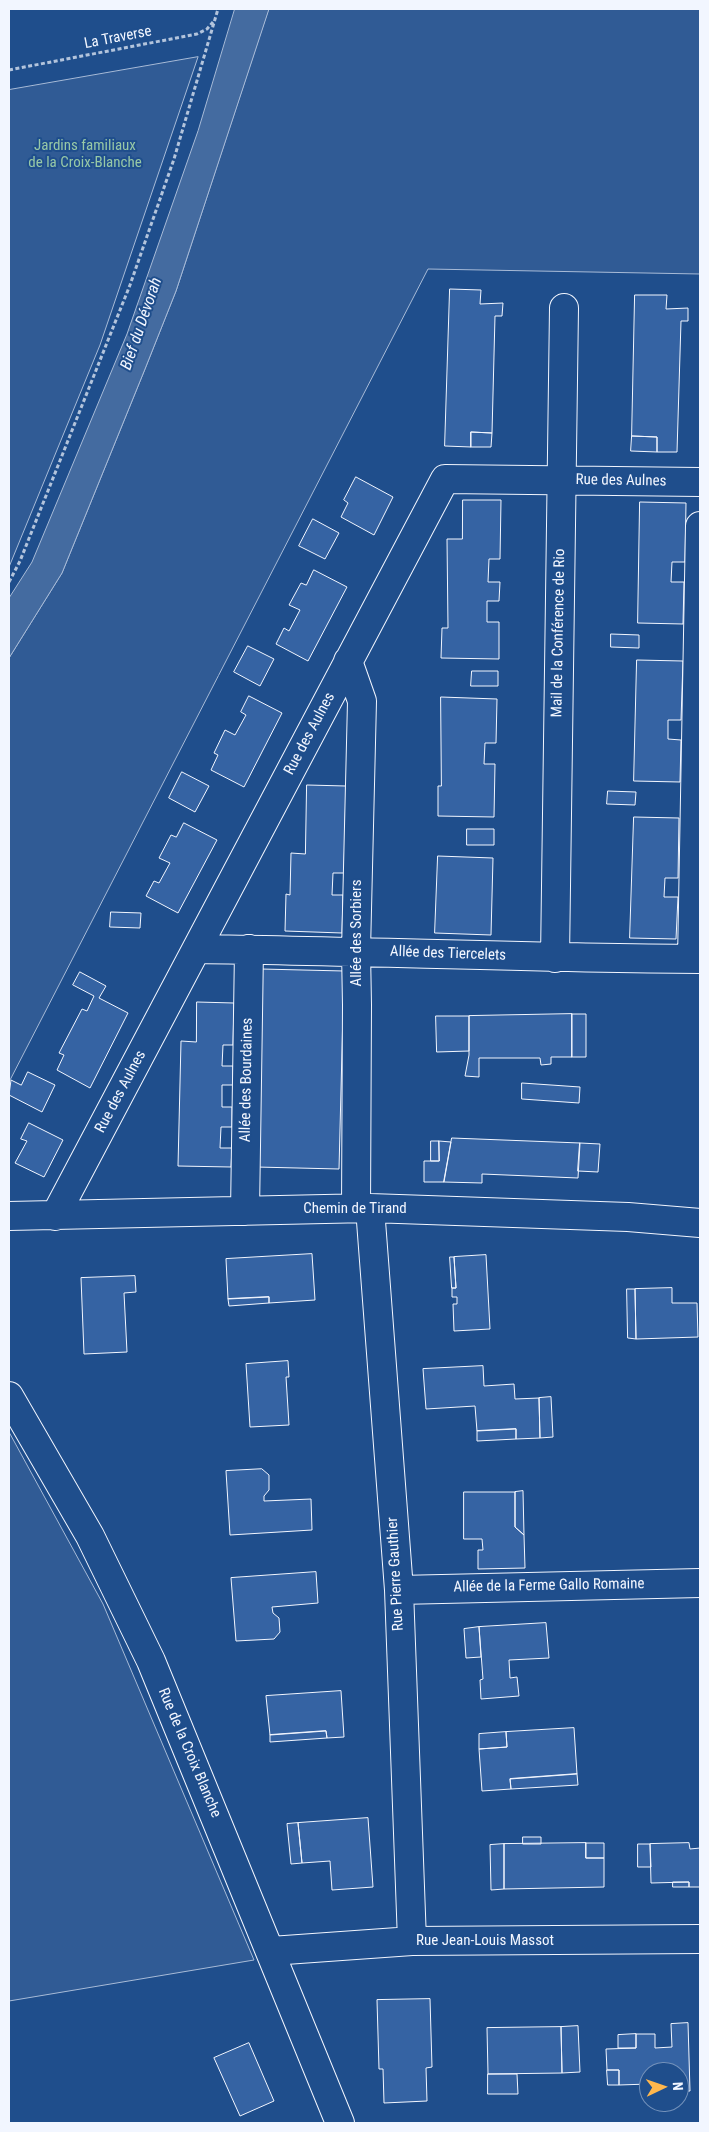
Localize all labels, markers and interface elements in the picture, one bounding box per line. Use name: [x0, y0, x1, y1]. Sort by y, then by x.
street label: La Traverse: [83, 23, 153, 53]
park label: Jardins familiaux de la Croix-Blanche: [28, 137, 142, 172]
water label: Bief du Dévorah: [117, 275, 167, 373]
street label: Rue des Aulnes: [575, 471, 667, 491]
street label: Mail de la Conférence de Rio: [549, 549, 569, 717]
street label: Rue des Aulnes: [281, 690, 339, 778]
street label: Allée des Sorbiers: [348, 880, 366, 986]
street label: Allée des Tiercelets: [390, 943, 506, 965]
street label: Allée des Bourdaines: [237, 1018, 257, 1142]
street label: Rue des Aulnes: [92, 1048, 150, 1136]
street label: Chemin de Tirand: [303, 1200, 407, 1218]
street label: Rue Pierre Gauthier: [384, 1517, 408, 1631]
street label: Allée de la Ferme Gallo Romaine: [453, 1575, 645, 1597]
street label: Rue de la Croix Blanche: [154, 1686, 224, 1820]
street label: Rue Jean-Louis Massot: [416, 1932, 554, 1950]
north arrow: [639, 2062, 689, 2112]
text: N: [670, 2082, 686, 2091]

